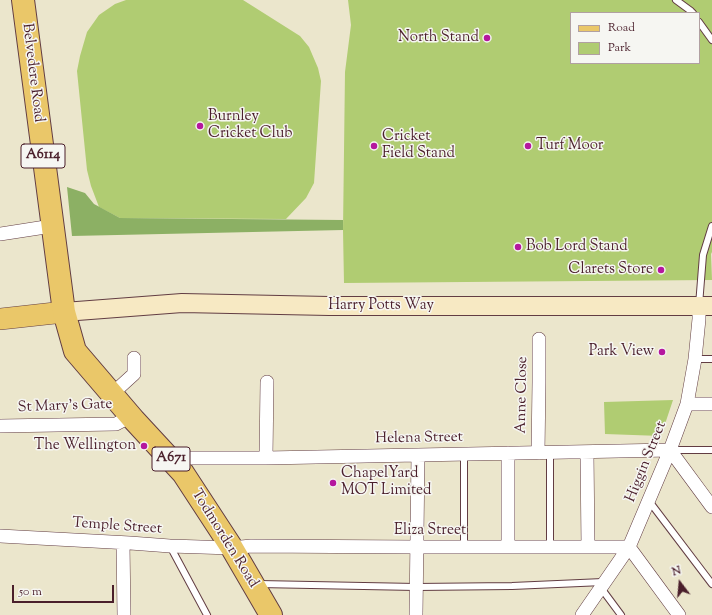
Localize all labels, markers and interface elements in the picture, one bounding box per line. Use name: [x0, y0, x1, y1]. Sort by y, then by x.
legend: [570, 12, 700, 64]
text: Road: [608, 19, 635, 37]
street label: Belvedere Road: [17, 22, 47, 124]
place label: North Stand: [398, 29, 479, 47]
marker: North Stand: [482, 33, 492, 43]
text: Park: [608, 39, 631, 57]
place label: Burnley Cricket Club: [208, 108, 292, 143]
marker: Burnley Cricket Club: [195, 121, 205, 131]
place label: Cricket Field Stand: [382, 128, 455, 163]
place label: Turf Moor: [536, 137, 603, 155]
marker: Cricket Field Stand: [369, 141, 379, 151]
marker: Turf Moor: [523, 141, 533, 151]
road number: A6114: [21, 144, 65, 168]
place label: Bob Lord Stand: [526, 238, 628, 256]
marker: Bob Lord Stand: [513, 242, 523, 252]
place label: Clarets Store: [568, 261, 653, 279]
marker: Clarets Store: [656, 265, 666, 275]
street label: Harry Potts Way: [328, 297, 434, 315]
place label: Park View: [589, 343, 654, 361]
marker: Park View: [657, 347, 667, 357]
street label: Anne Close: [513, 356, 533, 434]
street label: St Mary's Gate: [17, 396, 113, 418]
street label: Higgin Street: [623, 419, 671, 505]
street label: Helena Street: [375, 429, 463, 449]
place label: The Wellington: [34, 437, 136, 455]
marker: The Wellington: [139, 441, 149, 451]
road number: A671: [152, 447, 190, 471]
place label: ChapelYard MOT Limited: [341, 465, 432, 500]
marker: ChapelYard MOT Limited: [328, 478, 338, 488]
street label: Todmorden Road: [186, 486, 262, 592]
street label: Temple Street: [72, 515, 162, 539]
street label: Eliza Street: [394, 522, 466, 540]
north arrow: [660, 563, 700, 603]
text: N: [670, 563, 683, 580]
scale bar: [14, 577, 116, 603]
text: 50 m: [19, 583, 42, 601]

